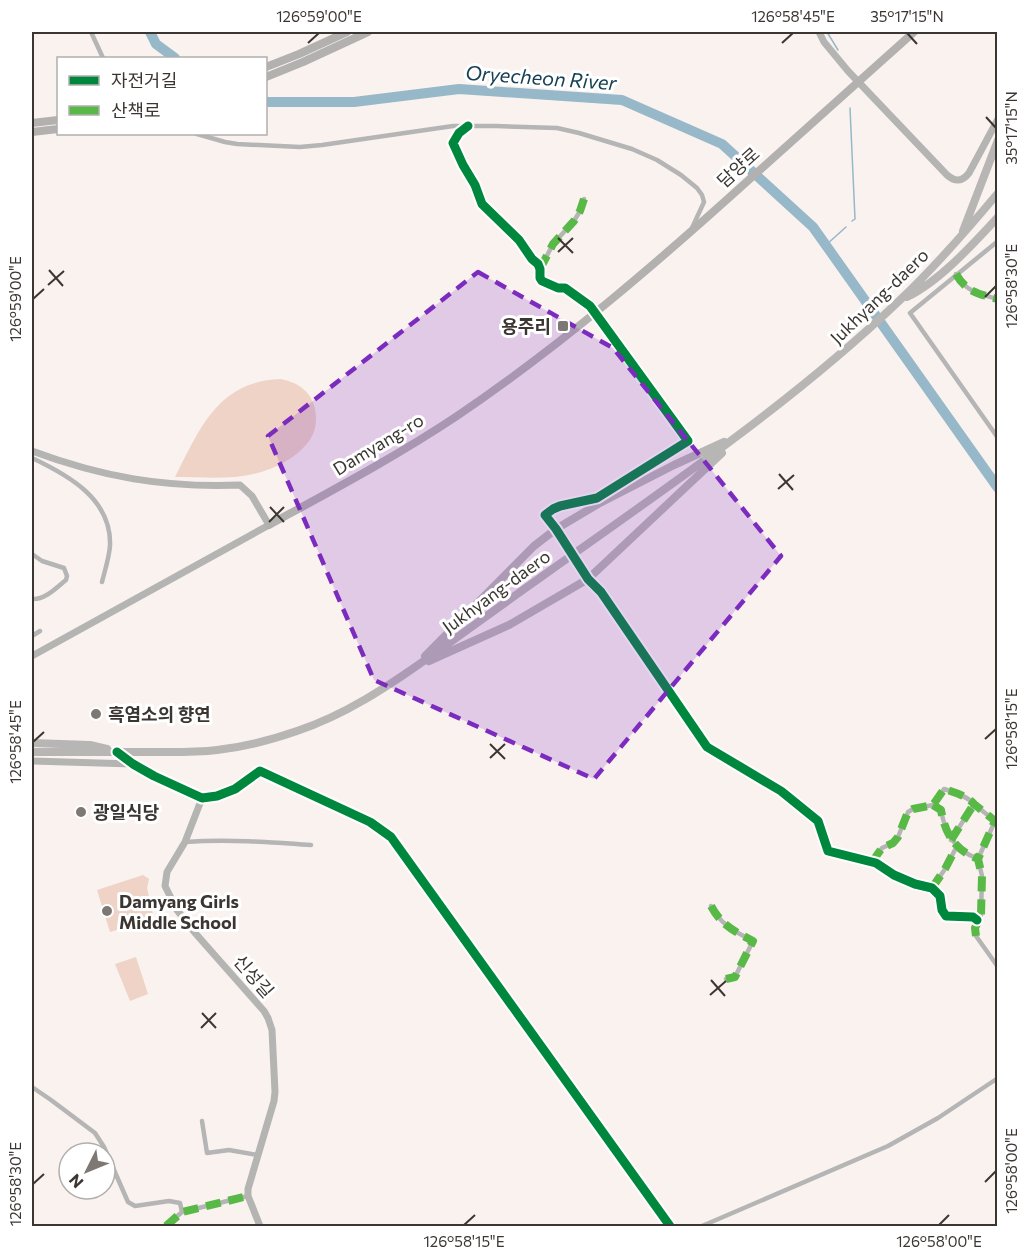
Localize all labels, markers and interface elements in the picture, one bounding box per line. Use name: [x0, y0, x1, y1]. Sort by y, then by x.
text: 126°59'00"E: [276, 7, 362, 25]
text: 126°58'45"E: [751, 7, 835, 25]
text: 35°17'15"N: [870, 7, 944, 25]
legend: [57, 57, 267, 135]
water label: Oryecheon River: [465, 60, 618, 94]
text: 자전거길: [111, 69, 177, 91]
text: 35°17'15"N: [1002, 91, 1020, 165]
text: 산책로: [111, 99, 161, 121]
street label: 담양로: [712, 142, 764, 192]
street label: Jukhyang-daero: [825, 244, 933, 348]
text: 126°58'30"E: [1002, 244, 1020, 328]
text: 126°59'00"E: [6, 256, 24, 342]
place label: 용주리: [501, 315, 551, 337]
marker: 용주리: [556, 319, 570, 333]
street label: Damyang-ro: [329, 408, 427, 480]
street label: Jukhyang-daero: [438, 545, 554, 637]
text: 126°58'15"E: [1002, 688, 1020, 770]
text: 126°58'45"E: [6, 700, 24, 784]
place label: 흑염소의 향연: [108, 703, 211, 725]
marker: 흑염소의 향연: [89, 707, 103, 721]
place label: 광일식당: [93, 801, 159, 823]
marker: 광일식당: [74, 805, 88, 819]
place label: Damyang Girls Middle School: [119, 890, 239, 933]
marker: Damyang Girls Middle School: [100, 904, 114, 918]
street label: 신성길: [229, 950, 279, 1002]
text: 126°58'00"E: [1002, 1128, 1020, 1214]
north arrow: [57, 1141, 117, 1201]
text: 126°58'30"E: [6, 1142, 24, 1226]
text: N: [65, 1171, 87, 1192]
text: 126°58'15"E: [423, 1232, 505, 1250]
text: 126°58'00"E: [896, 1232, 982, 1250]

